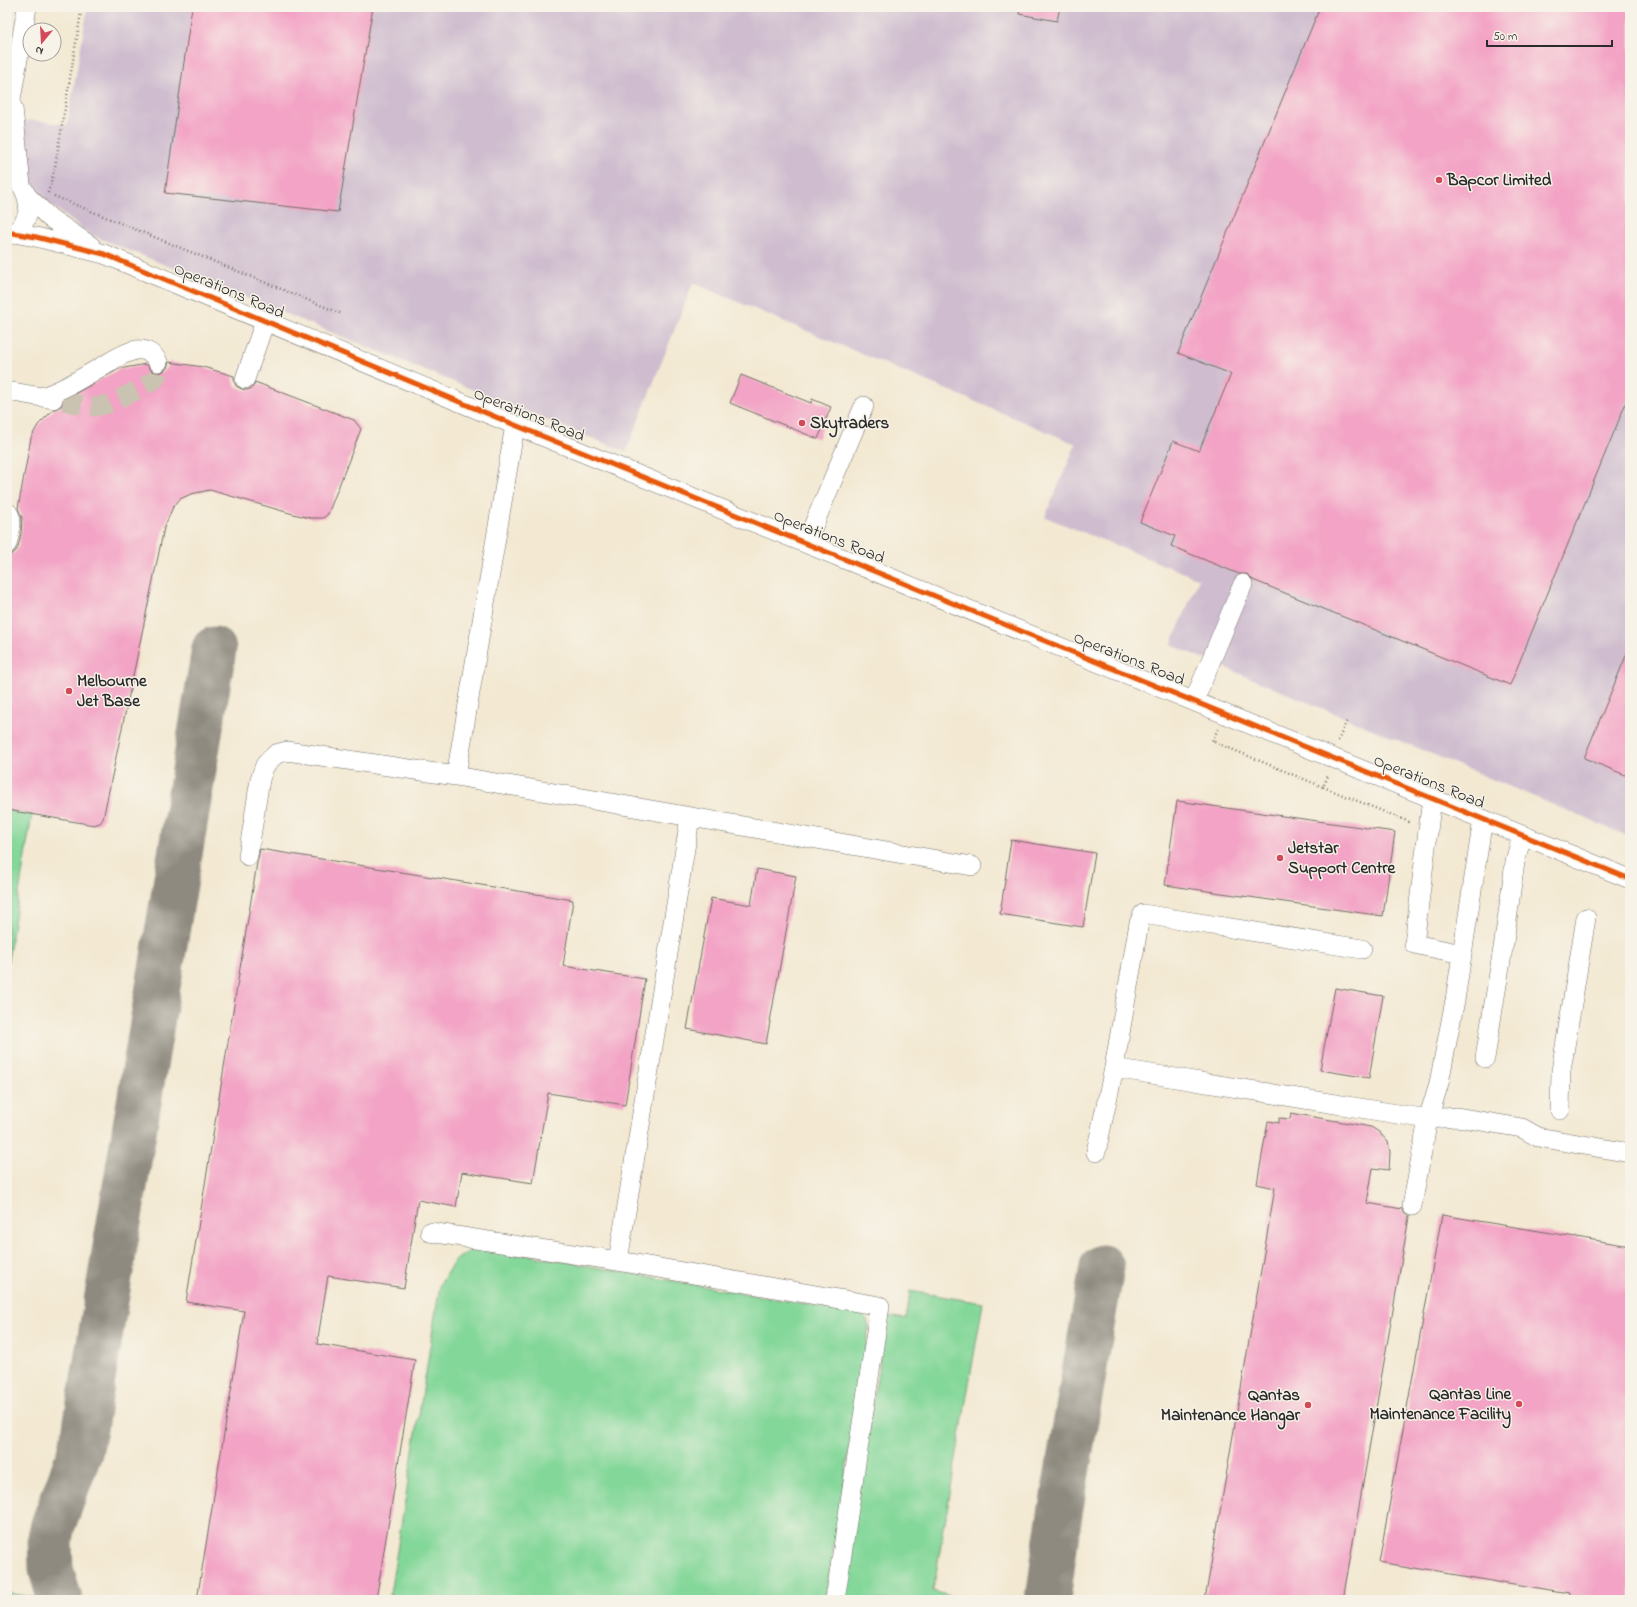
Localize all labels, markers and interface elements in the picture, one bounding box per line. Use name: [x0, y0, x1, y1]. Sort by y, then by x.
north arrow: [22, 22, 62, 62]
scale bar: [1487, 22, 1612, 48]
text: 50 m: [1493, 28, 1517, 46]
text: N: [33, 42, 45, 59]
place label: Bapcor Limited: [1446, 168, 1552, 193]
marker: Bapcor Limited: [1434, 175, 1444, 185]
street label: Operations Road: [170, 256, 289, 326]
street label: Operations Road: [469, 381, 589, 449]
place label: Skytraders: [810, 411, 889, 438]
marker: Skytraders: [797, 418, 807, 428]
street label: Operations Road: [769, 503, 889, 571]
street label: Operations Road: [1069, 625, 1189, 693]
place label: Melbourne Jet Base: [77, 669, 148, 714]
marker: Melbourne Jet Base: [64, 686, 74, 696]
street label: Operations Road: [1369, 748, 1489, 816]
place label: Jetstar Support Centre: [1288, 836, 1396, 881]
marker: Jetstar Support Centre: [1275, 853, 1285, 863]
place label: Qantas Line Maintenance Facility: [1369, 1382, 1512, 1429]
place label: Qantas Maintenance Hangar: [1161, 1383, 1301, 1430]
marker: Qantas Line Maintenance Facility: [1514, 1399, 1524, 1409]
marker: Qantas Maintenance Hangar: [1303, 1400, 1313, 1410]

